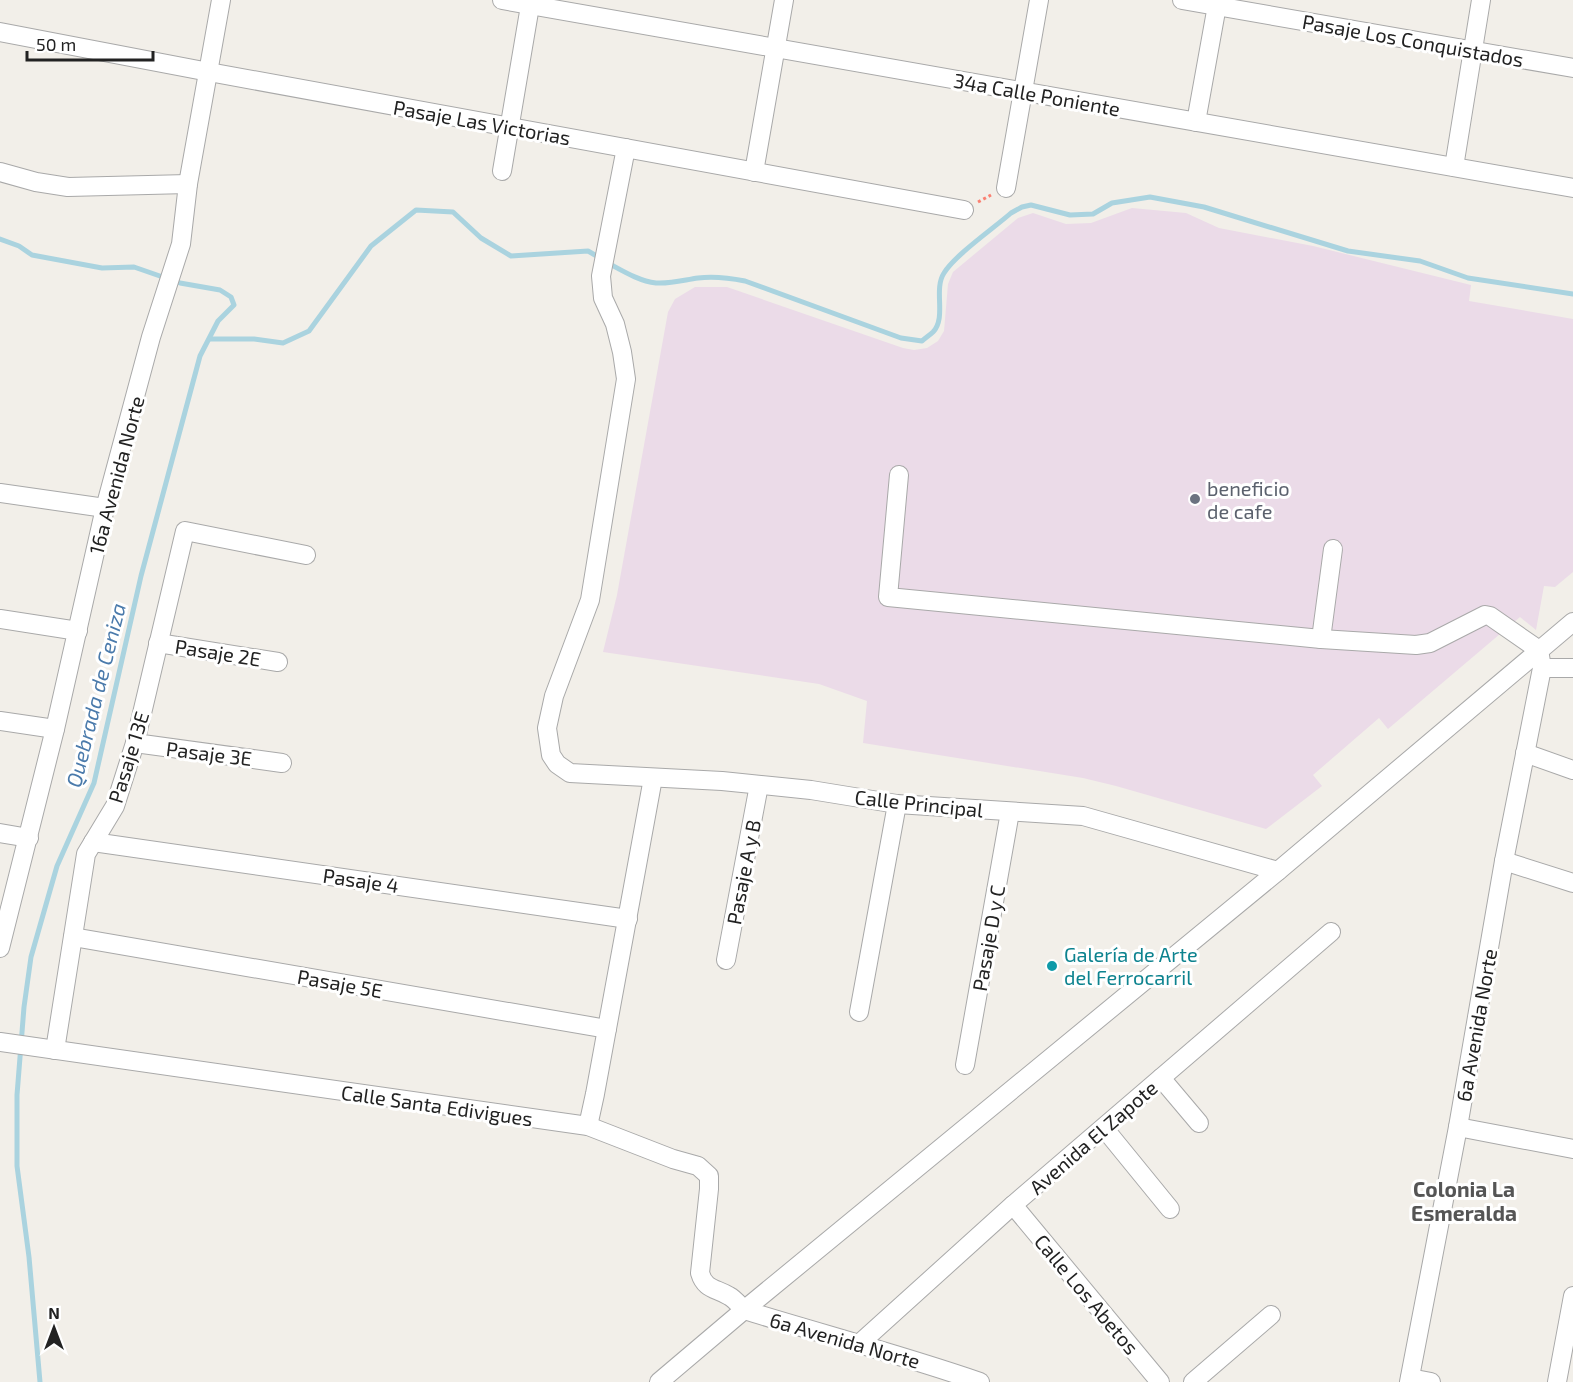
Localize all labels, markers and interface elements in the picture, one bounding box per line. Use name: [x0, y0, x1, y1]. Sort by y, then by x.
street label: Pasaje Los Conquistados: [1301, 9, 1525, 71]
scale bar: [27, 24, 153, 62]
text: 50 m: [36, 33, 76, 55]
street label: 34a Calle Poniente: [952, 68, 1122, 120]
street label: Pasaje Las Victorias: [392, 95, 572, 149]
street label: 16a Avenida Norte: [83, 393, 149, 557]
place label: beneficio de cafe: [1207, 476, 1290, 523]
marker: beneficio de cafe: [1188, 492, 1202, 506]
water label: Quebrada de Ceniza: [60, 600, 131, 790]
street label: Pasaje 2E: [173, 633, 263, 671]
street label: Pasaje 13E: [103, 708, 153, 806]
street label: Pasaje 3E: [165, 736, 253, 770]
street label: Calle Principal: [854, 784, 985, 822]
street label: Pasaje A y B: [721, 817, 765, 927]
street label: Pasaje 4: [322, 863, 400, 897]
street label: Pasaje D y C: [967, 883, 1009, 993]
place label: Galería de Arte del Ferrocarril: [1064, 942, 1198, 989]
street label: 6a Avenida Norte: [1451, 947, 1501, 1103]
marker: Galería de Arte del Ferrocarril: [1045, 959, 1059, 973]
street label: Pasaje 5E: [296, 964, 384, 1002]
street label: Avenida El Zapote: [1024, 1075, 1162, 1199]
street label: Calle Santa Edivigues: [340, 1080, 534, 1130]
district label: Colonia La Esmeralda: [1411, 1176, 1517, 1225]
street label: Calle Los Abetos: [1030, 1229, 1144, 1359]
north arrow: [24, 1298, 84, 1358]
text: N: [48, 1303, 60, 1322]
street label: 6a Avenida Norte: [767, 1307, 923, 1373]

